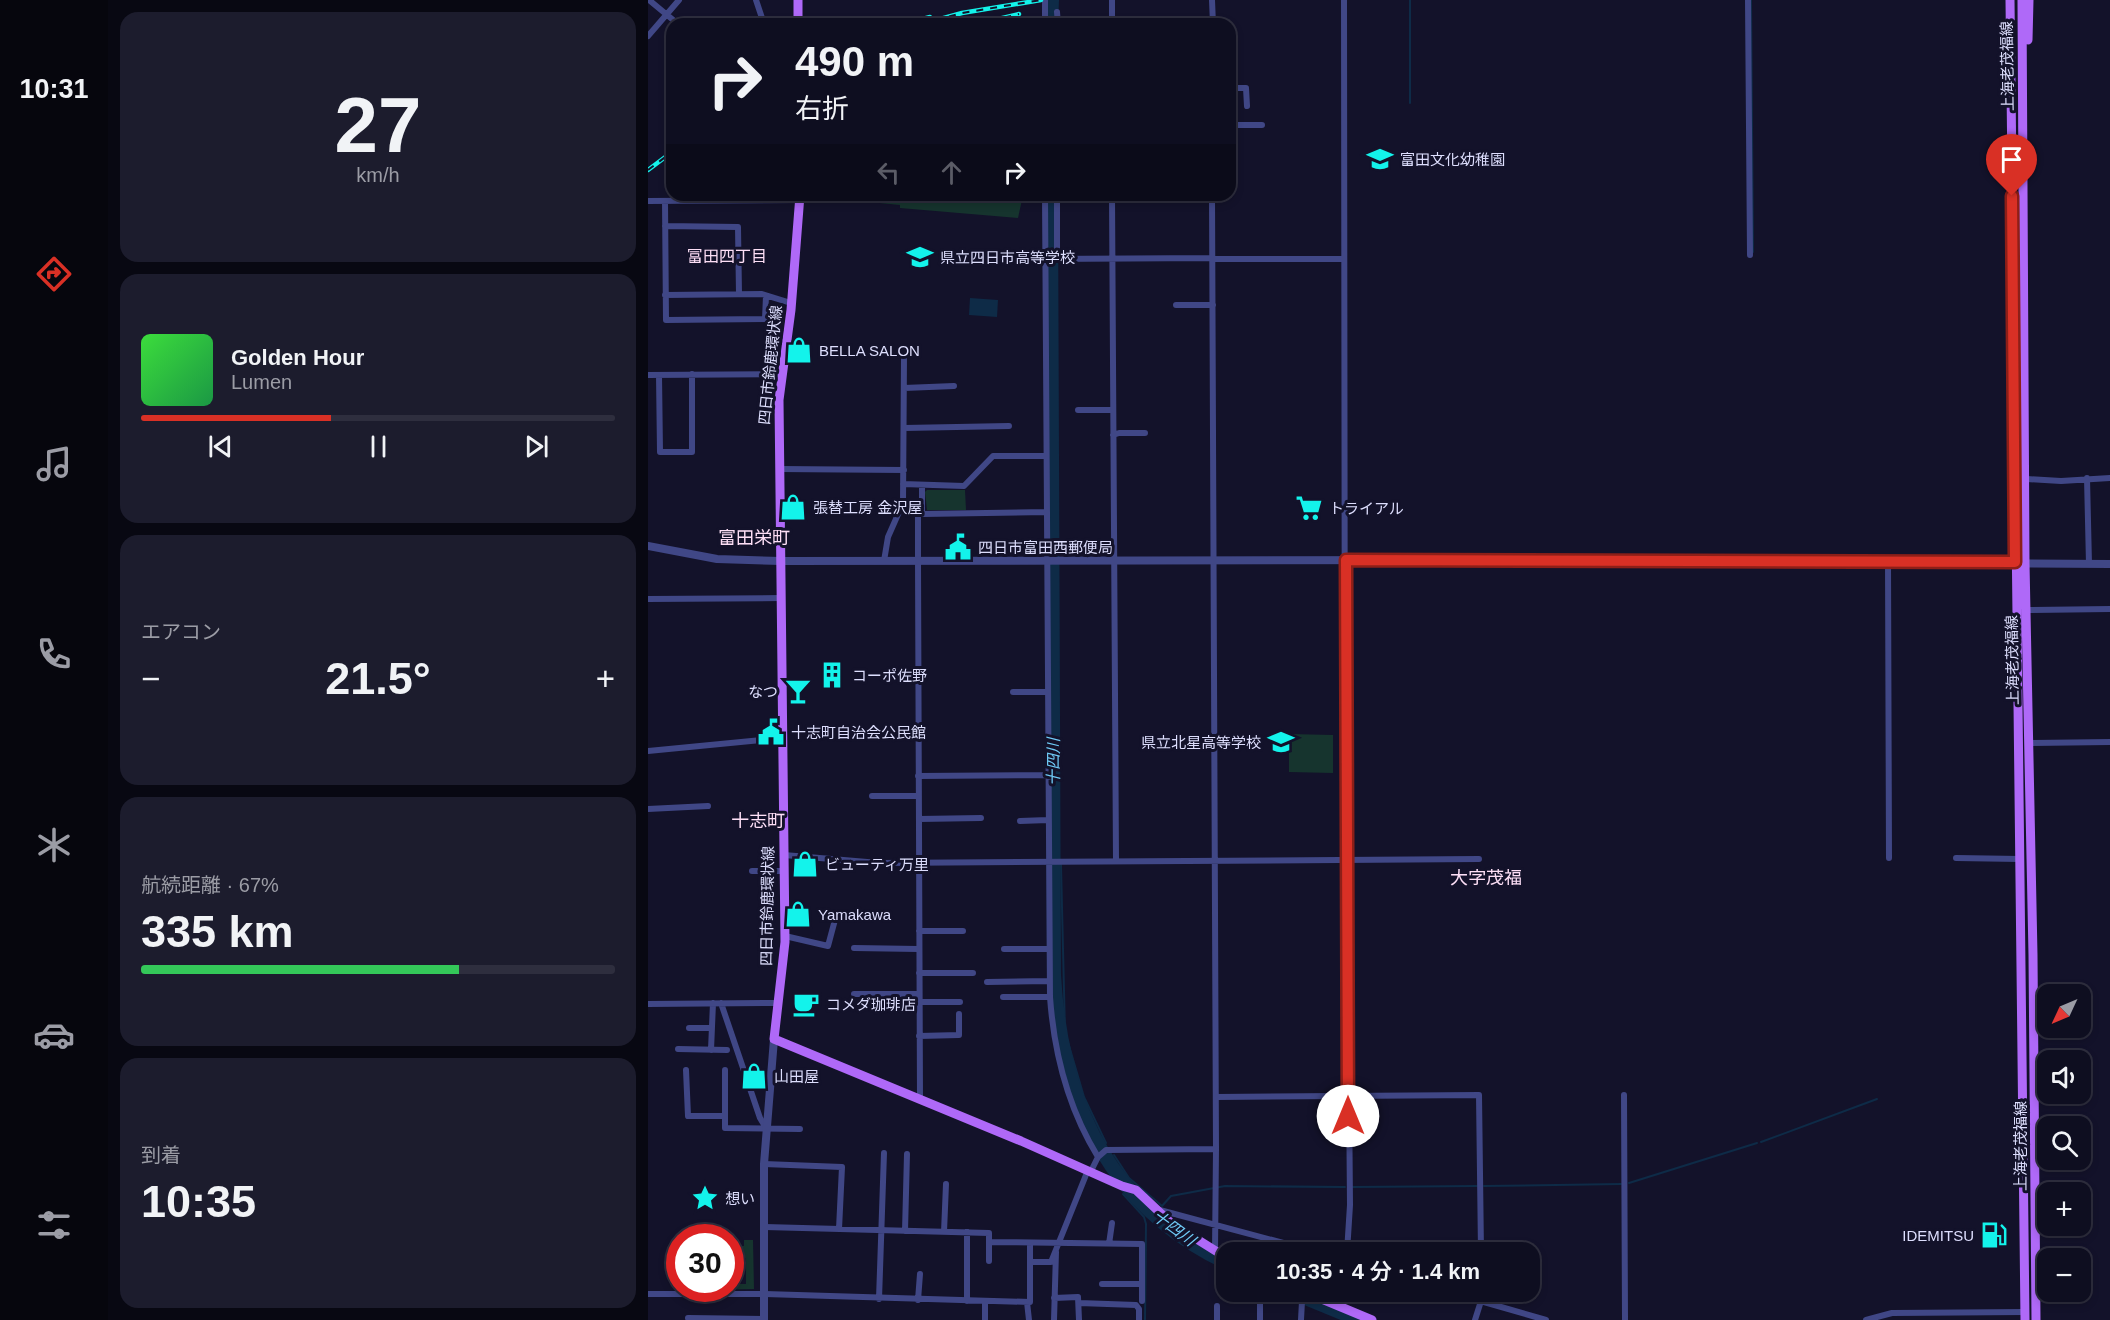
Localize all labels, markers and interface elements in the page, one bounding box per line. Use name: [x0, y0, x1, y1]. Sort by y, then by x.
street label: 上海老茂福線: [1998, 21, 2016, 111]
text: 490 m: [795, 38, 914, 85]
icon: right: [696, 42, 774, 120]
text: 10:31: [19, 74, 89, 104]
text: 27: [335, 81, 421, 169]
text: 右折: [795, 94, 849, 124]
pin: [1986, 134, 2037, 196]
icon: arrive: [1995, 143, 2028, 176]
school or university icon: 富田文化幼稚園: [1365, 144, 1395, 174]
place label: 富田文化幼稚園: [1400, 151, 1505, 168]
icon: left: [872, 156, 905, 189]
icon: ahead: [935, 156, 968, 189]
icon: right: [998, 156, 1031, 189]
text: km/h: [356, 164, 400, 186]
school or university icon: 県立四日市高等学校: [905, 242, 935, 272]
district label: 富田四丁目: [687, 248, 767, 265]
place label: 県立四日市高等学校: [940, 249, 1075, 266]
icon: directions: [33, 253, 75, 295]
street label: 四日市鈴鹿環状線: [755, 304, 785, 426]
shop icon: BELLA SALON: [784, 335, 814, 365]
place label: BELLA SALON: [819, 342, 920, 359]
text: Golden Hour: [231, 345, 364, 370]
text: Lumen: [231, 371, 292, 393]
icon: previous: [204, 430, 237, 463]
icon: pause: [362, 430, 395, 463]
icon: next: [520, 430, 553, 463]
icon: music: [33, 443, 75, 485]
shop icon: 張替工房 金沢屋: [778, 492, 808, 522]
supermarket icon: トライアル: [1294, 493, 1324, 523]
place label: 張替工房 金沢屋: [813, 499, 922, 516]
place label: トライアル: [1329, 500, 1404, 517]
district label: 富田栄町: [718, 528, 790, 548]
public building icon: 四日市富田西郵便局: [943, 532, 973, 562]
place label: 四日市富田西郵便局: [978, 539, 1113, 556]
street label: 上海老茂福線: [2003, 615, 2021, 705]
text: エアコン: [141, 621, 221, 643]
icon: phone: [33, 633, 75, 675]
text: 21.5°: [325, 653, 431, 704]
text: −: [141, 660, 160, 697]
text: +: [596, 660, 615, 697]
building icon: コーポ佐野: [817, 660, 847, 690]
place label: コーポ佐野: [852, 667, 927, 684]
bar icon: なつ: [783, 676, 813, 706]
place label: なつ: [748, 683, 778, 700]
public building icon: 十志町自治会公民館: [756, 717, 786, 747]
place label: 十志町自治会公民館: [791, 724, 926, 741]
school or university icon: 県立北星高等学校: [1266, 727, 1296, 757]
place label: 県立北星高等学校: [1141, 734, 1261, 751]
water label: 十四川: [1045, 736, 1062, 786]
district label: 十志町: [731, 811, 785, 831]
icon: climate: [33, 824, 75, 866]
street label: 四日市鈴鹿環状線: [757, 846, 777, 966]
shop icon: ビューティ万里: [790, 849, 820, 879]
place label: ビューティ万里: [825, 856, 929, 873]
district label: 大字茂福: [1450, 868, 1522, 888]
text: 航続距離 · 67%: [141, 874, 279, 896]
shop icon: Yamakawa: [783, 899, 813, 929]
text: 335 km: [141, 906, 294, 957]
place label: Yamakawa: [818, 906, 892, 923]
north arrow: [2037, 984, 2091, 1038]
map controls: [2037, 984, 2091, 1302]
cafe icon: コメダ珈琲店: [791, 989, 821, 1019]
place label: コメダ珈琲店: [826, 996, 916, 1013]
icon: car: [33, 1014, 75, 1056]
button: sound: [2037, 1050, 2091, 1104]
shop icon: 山田屋: [739, 1061, 769, 1091]
place label: 山田屋: [774, 1068, 819, 1085]
position arrow: [1316, 1084, 1380, 1148]
street label: 上海老茂福線: [2012, 1101, 2029, 1191]
button: search: [2037, 1116, 2091, 1170]
text: 到着: [141, 1144, 181, 1166]
text: 10:35: [141, 1176, 256, 1227]
button: +: [2037, 1182, 2091, 1236]
place icon: 想い: [690, 1183, 720, 1213]
place label: 想い: [725, 1190, 755, 1207]
icon: filters: [33, 1204, 75, 1246]
water label: 十四川: [1150, 1207, 1200, 1250]
fuel station icon: IDEMITSU: [1979, 1220, 2009, 1250]
speed limit sign: 30: [666, 1224, 744, 1302]
place label: IDEMITSU: [1902, 1227, 1974, 1244]
button: −: [2037, 1248, 2091, 1302]
text: 10:35 · 4 分 · 1.4 km: [1276, 1259, 1480, 1284]

